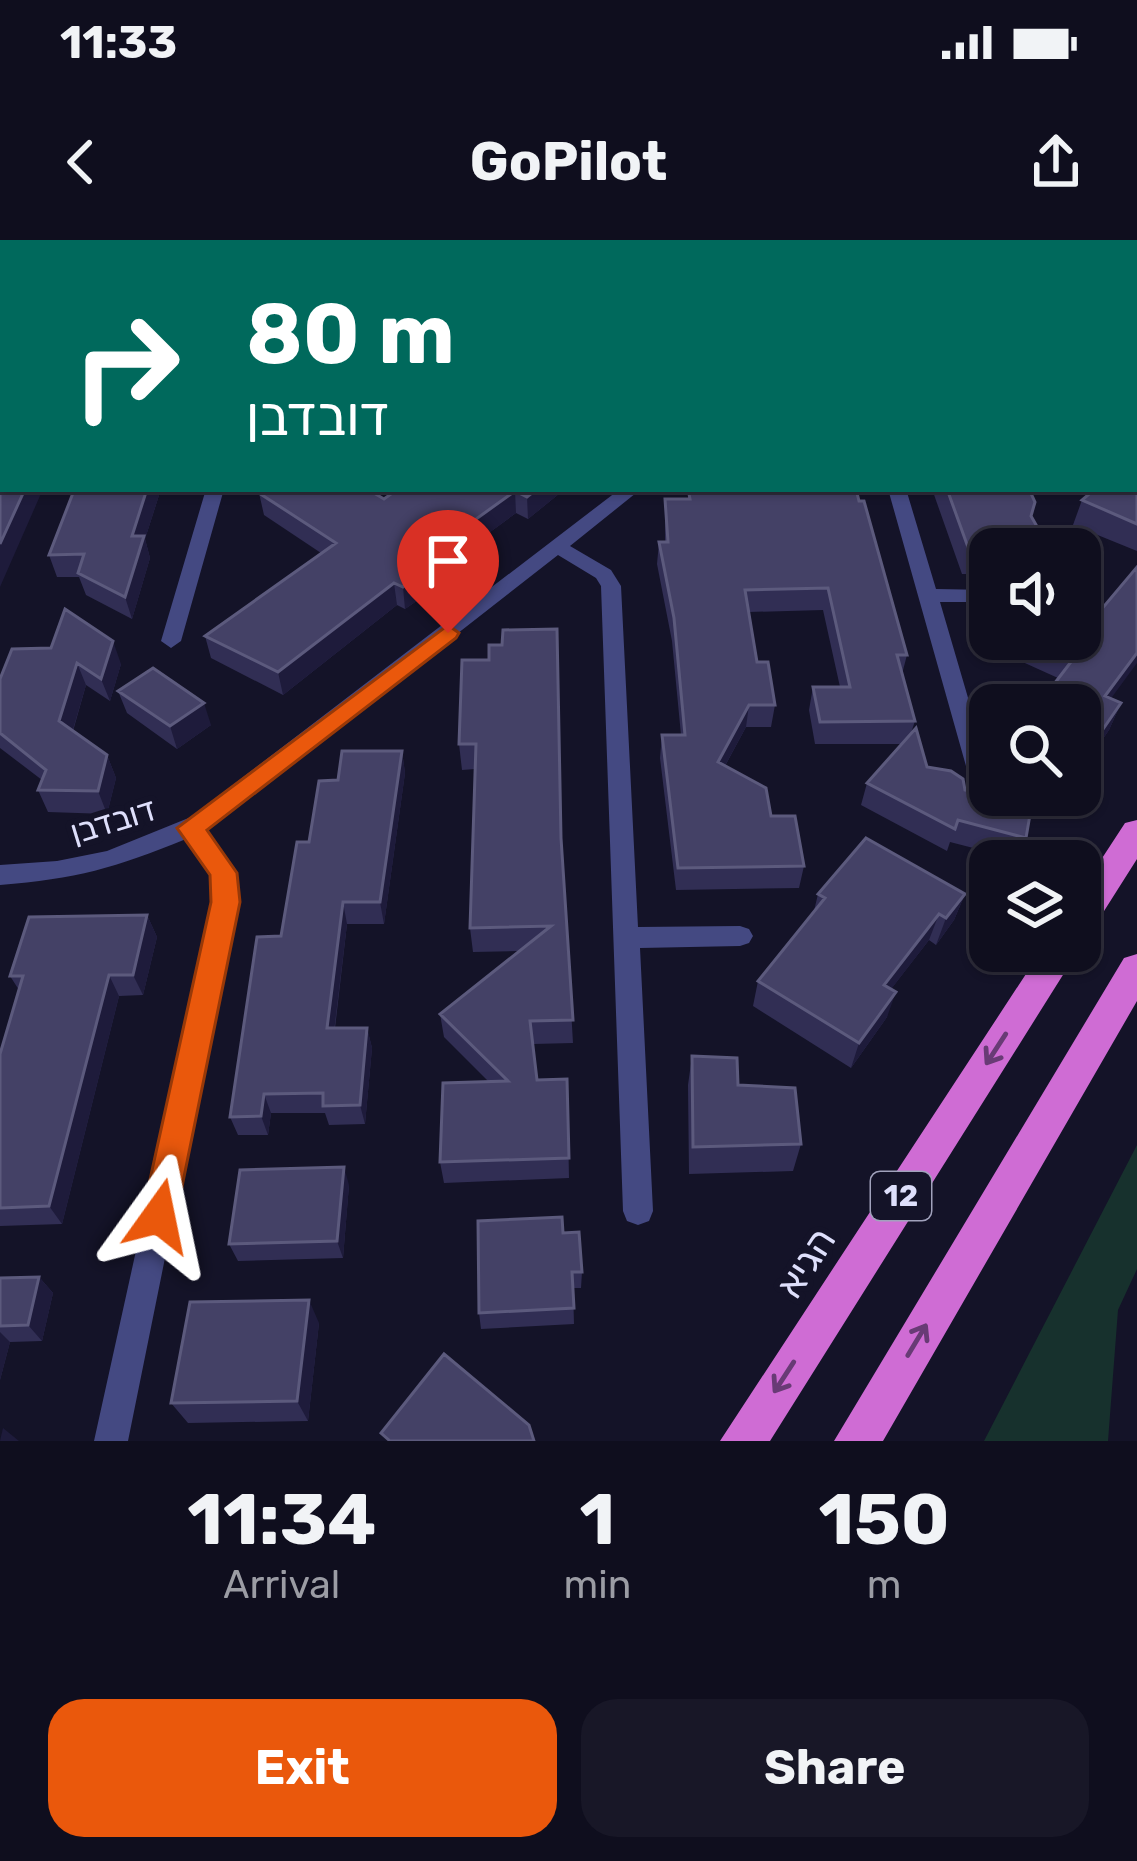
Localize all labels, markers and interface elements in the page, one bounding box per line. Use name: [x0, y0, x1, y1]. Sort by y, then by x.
text: 11:33: [60, 16, 177, 69]
icon: back: [48, 129, 114, 195]
icon: share: [1023, 129, 1089, 195]
text: GoPilot: [470, 130, 667, 194]
text: 80 m: [246, 284, 455, 384]
icon: right: [48, 288, 204, 444]
text: דובדבן: [246, 385, 390, 449]
pin: [397, 510, 499, 633]
icon: arrive: [415, 528, 481, 594]
map controls: [969, 528, 1101, 972]
button: sound: [969, 528, 1101, 660]
button: search: [969, 684, 1101, 816]
street label: דובדבן: [65, 789, 161, 852]
button: layers: [969, 840, 1101, 972]
one-way arrow: [984, 1032, 1009, 1066]
position arrow: [96, 1153, 222, 1279]
road number: 12: [871, 1172, 931, 1220]
street label: הגיא: [767, 1219, 845, 1306]
one-way arrow: [905, 1323, 929, 1358]
one-way arrow: [772, 1359, 797, 1393]
text: 11:34: [187, 1477, 376, 1562]
text: 1: [580, 1477, 615, 1562]
text: 150: [819, 1477, 950, 1562]
text: Arrival: [223, 1562, 340, 1608]
text: min: [564, 1562, 631, 1608]
text: m: [867, 1562, 902, 1608]
button: Exit: [48, 1699, 557, 1837]
button: Share: [581, 1699, 1089, 1837]

